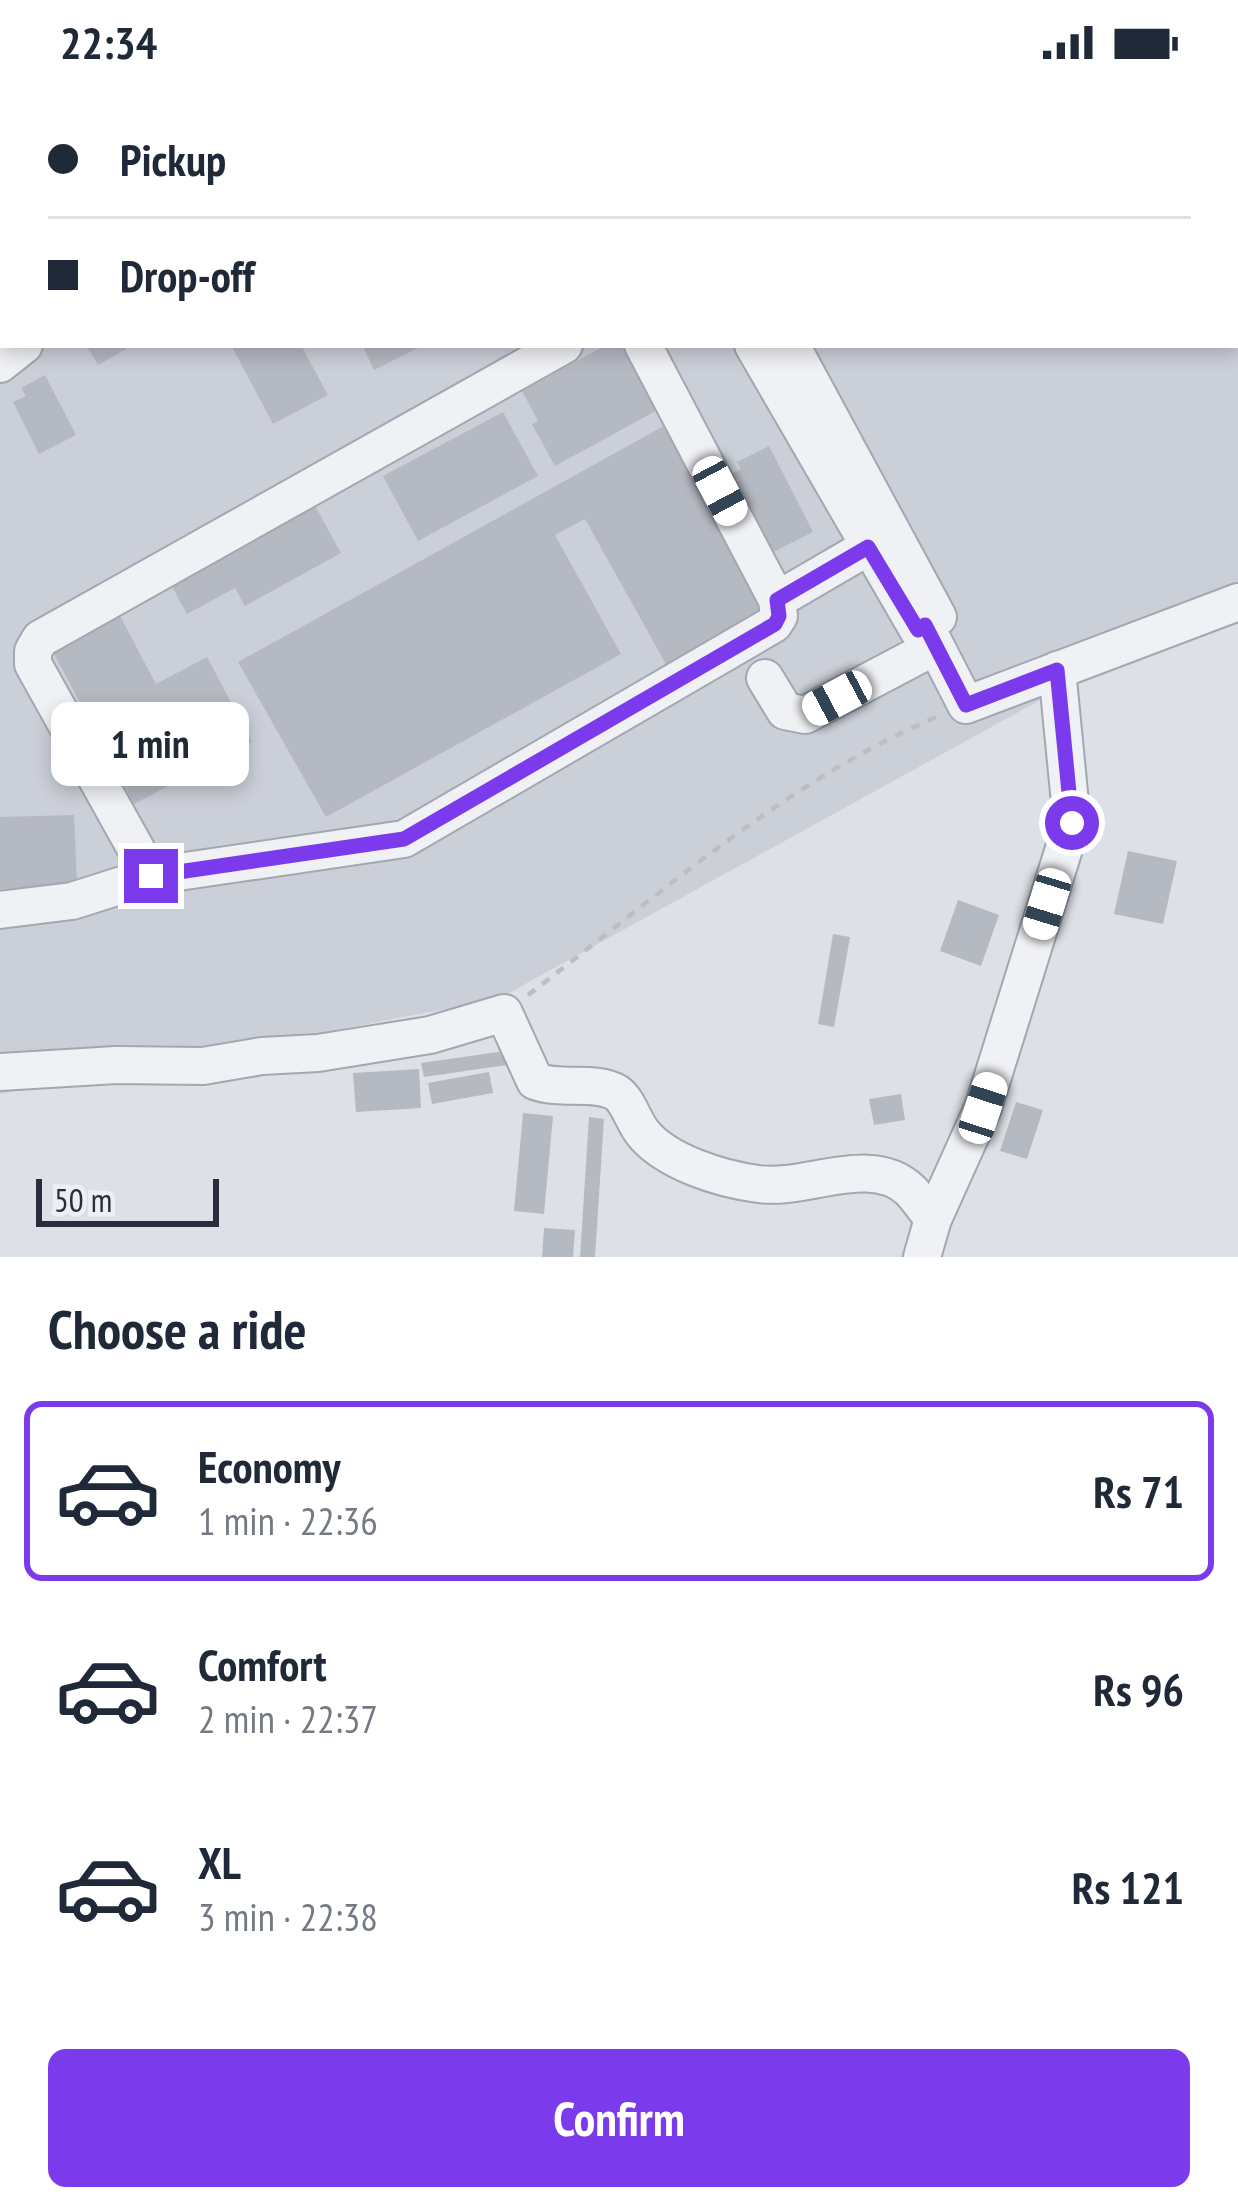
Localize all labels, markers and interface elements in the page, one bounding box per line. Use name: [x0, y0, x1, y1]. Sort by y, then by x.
text: 22:34: [60, 13, 157, 71]
text: Pickup: [120, 130, 226, 188]
text: Drop-off: [120, 246, 254, 304]
car: [687, 451, 753, 531]
car: [797, 665, 877, 731]
callout: 1 min: [52, 702, 250, 786]
text: 1 min: [111, 718, 189, 769]
route start: [1045, 796, 1099, 850]
route end: [124, 849, 178, 903]
car: [1019, 864, 1075, 944]
car: [955, 1068, 1011, 1148]
scale bar: [36, 1173, 219, 1226]
text: 50 m: [54, 1178, 112, 1221]
text: Choose a ride: [48, 1294, 307, 1364]
icon: car: [54, 1437, 162, 1545]
text: Economy: [198, 1437, 341, 1495]
text: Rs 71: [1093, 1462, 1184, 1520]
text: 1 min · 22:36: [198, 1495, 378, 1546]
icon: car: [54, 1635, 162, 1743]
text: Comfort: [198, 1635, 327, 1693]
text: Rs 96: [1093, 1660, 1184, 1718]
text: 2 min · 22:37: [198, 1693, 378, 1744]
icon: car: [54, 1833, 162, 1941]
text: XL: [198, 1833, 241, 1891]
text: Rs 121: [1072, 1858, 1184, 1916]
text: 3 min · 22:38: [198, 1891, 378, 1942]
button: Confirm: [48, 2049, 1190, 2187]

